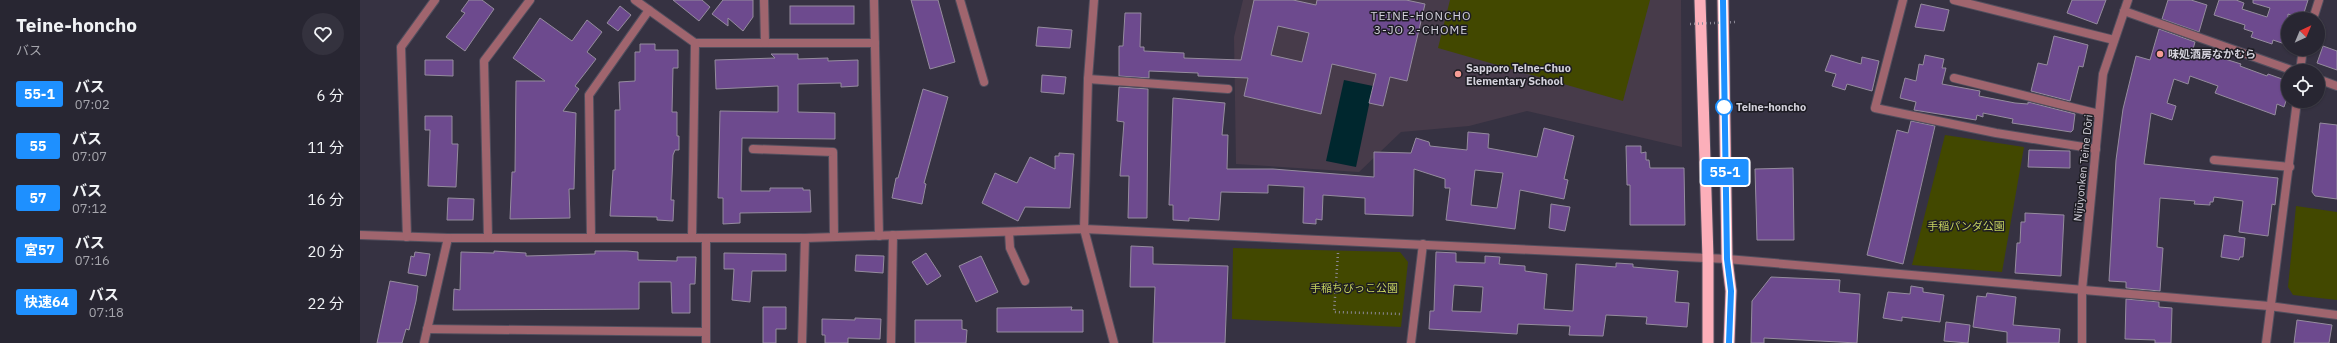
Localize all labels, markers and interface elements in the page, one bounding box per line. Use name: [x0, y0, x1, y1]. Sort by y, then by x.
district label: TEINE-HONCHO 3-JO 2-CHOME: [1371, 8, 1471, 37]
north arrow: [2281, 12, 2325, 56]
map controls: [2281, 12, 2325, 108]
text: Teine-honcho: [16, 13, 137, 37]
button: heart: [302, 13, 344, 55]
text: バス: [16, 42, 42, 59]
place label: 味処酒房なかむら: [2168, 47, 2256, 61]
marker: 味処酒房なかむら: [2155, 49, 2165, 59]
place label: Sapporo Teine-Chuo Elementary School: [1466, 61, 1571, 88]
button: locate: [2281, 64, 2325, 108]
marker: Sapporo Teine-Chuo Elementary School: [1453, 69, 1463, 79]
text: バス: [75, 77, 105, 96]
text: 55-1: [24, 85, 55, 103]
text: 6 分: [316, 86, 344, 105]
text: 07:02: [75, 96, 110, 113]
marker: Teine-honcho: [1715, 98, 1733, 116]
place label: Teine-honcho: [1736, 100, 1806, 114]
street label: Nijūyonken Teine Dōri: [2070, 114, 2096, 222]
text: バス: [72, 129, 102, 148]
text: 55: [30, 137, 46, 155]
text: 11 分: [307, 138, 344, 157]
text: 07:07: [72, 148, 107, 165]
line badge: 55-1: [1697, 159, 1753, 185]
text: 55-1: [1710, 163, 1740, 181]
text: バス: [72, 181, 102, 200]
text: 57: [30, 189, 46, 207]
text: 16 分: [307, 190, 344, 209]
text: 07:12: [72, 200, 107, 217]
park label: 手稲パンダ公園: [1927, 219, 2005, 233]
text: バス: [75, 233, 105, 252]
text: 宮57: [24, 241, 55, 259]
text: 20 分: [307, 242, 344, 261]
text: 07:16: [75, 252, 110, 269]
park label: 手稲ちびっこ公園: [1310, 281, 1398, 295]
text: バス: [89, 285, 119, 304]
text: 快速64: [24, 293, 69, 311]
text: 22 分: [307, 294, 344, 313]
text: 07:18: [89, 304, 124, 321]

